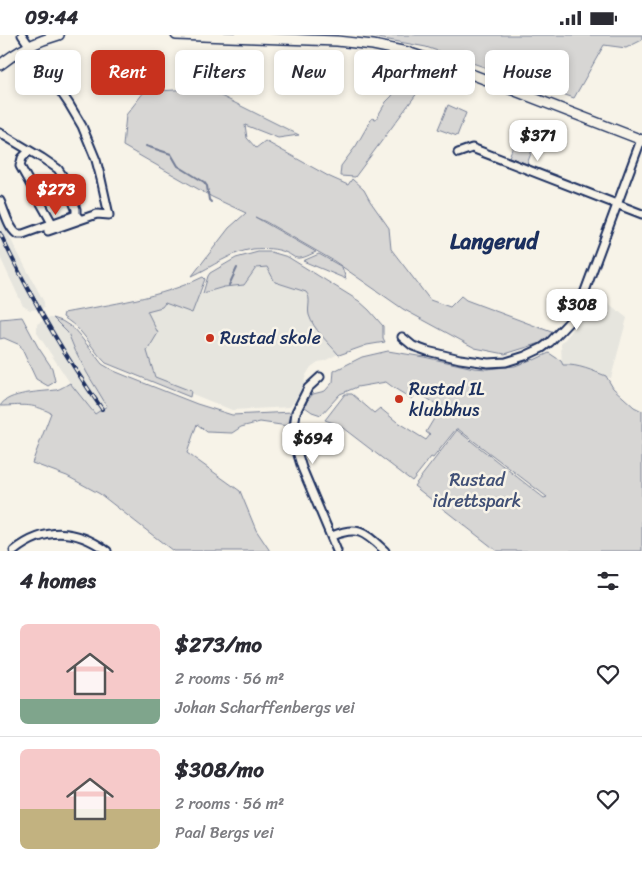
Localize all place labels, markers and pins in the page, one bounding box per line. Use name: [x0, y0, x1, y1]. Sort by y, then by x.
pin: $371: [508, 119, 568, 162]
pin: $273: [26, 173, 86, 216]
pin: $308: [547, 289, 607, 331]
place label: Rustad skole: [220, 322, 321, 354]
marker: Rustad skole: [204, 332, 216, 344]
place label: Rustad IL klubbhus: [409, 373, 485, 426]
marker: Rustad IL klubbhus: [393, 393, 405, 405]
pin: $694: [283, 423, 343, 465]

